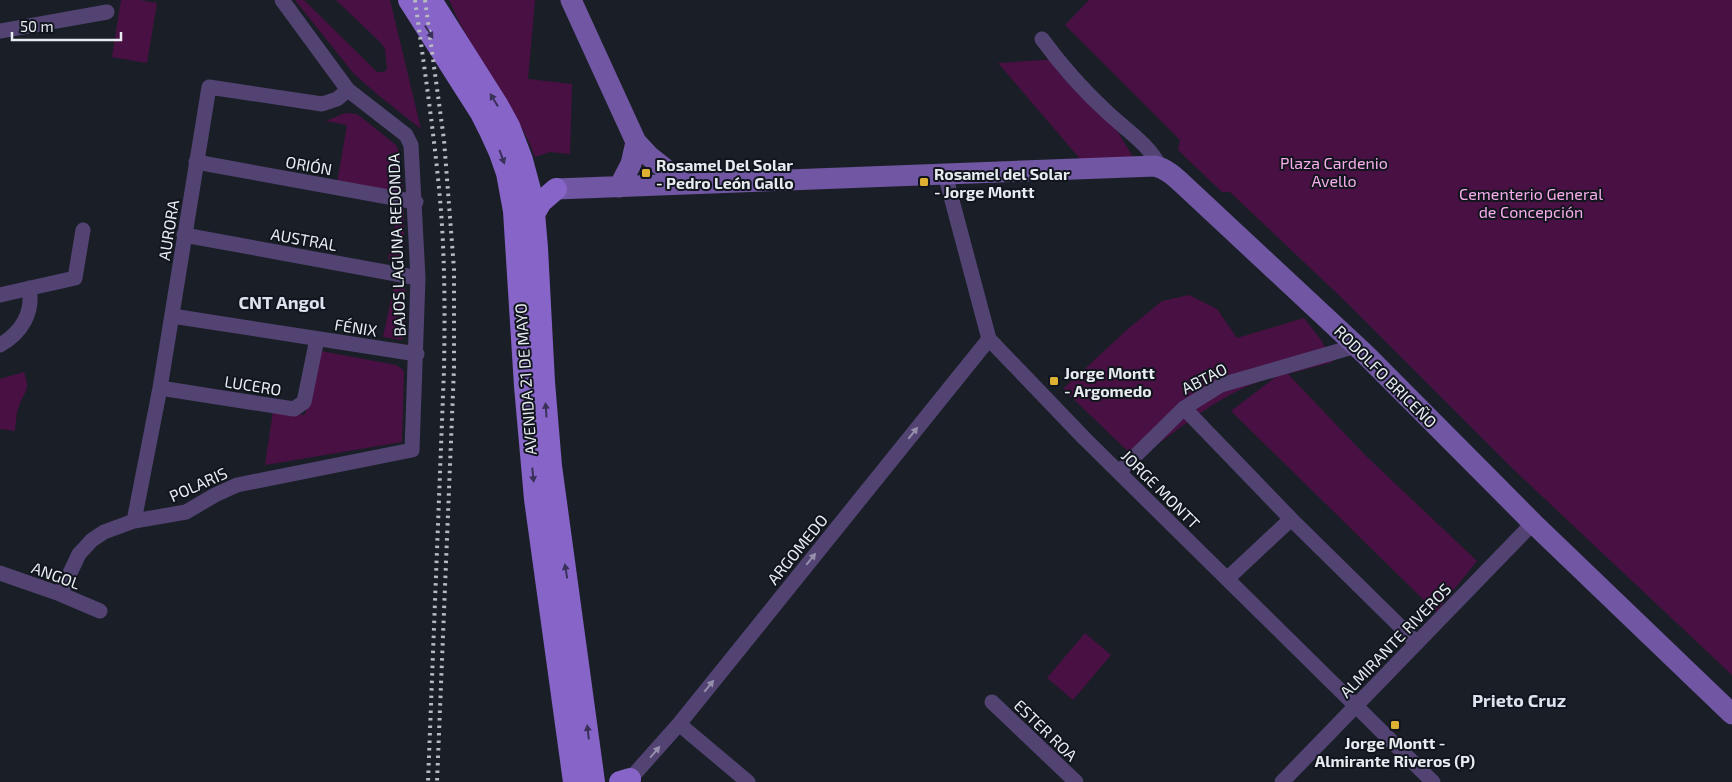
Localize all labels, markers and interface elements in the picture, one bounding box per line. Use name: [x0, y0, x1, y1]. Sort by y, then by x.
scale bar: [12, 10, 121, 42]
text: 50 m: [20, 17, 54, 35]
one-way arrow: [424, 25, 434, 38]
one-way arrow: [489, 93, 499, 107]
one-way arrow: [499, 150, 506, 165]
street label: ORIÓN: [284, 152, 334, 178]
street label: BAJOS LAGUNA REDONDA: [383, 153, 409, 337]
park label: Plaza Cardenio Avello: [1280, 153, 1388, 190]
place label: Rosamel Del Solar - Pedro León Gallo: [656, 155, 794, 192]
place label: Rosamel del Solar - Jorge Montt: [934, 164, 1070, 201]
marker: Rosamel Del Solar - Pedro León Gallo: [640, 167, 652, 179]
marker: Rosamel del Solar - Jorge Montt: [918, 176, 930, 188]
park label: Cementerio General de Concepción: [1459, 184, 1603, 221]
street label: AURORA: [154, 198, 182, 262]
street label: AUSTRAL: [269, 224, 339, 254]
district label: CNT Angol: [239, 291, 326, 313]
street label: AVENIDA 21 DE MAYO: [510, 302, 540, 456]
street label: FÉNIX: [333, 314, 379, 340]
street label: RODOLFO BRICEÑO: [1331, 321, 1441, 431]
street label: ABTAO: [1178, 358, 1230, 398]
place label: Jorge Montt - Argomedo: [1064, 363, 1155, 400]
street label: LUCERO: [223, 371, 283, 399]
marker: Jorge Montt - Argomedo: [1048, 375, 1060, 387]
one-way arrow: [541, 401, 549, 417]
one-way arrow: [908, 427, 919, 440]
street label: JORGE MONTT: [1118, 446, 1204, 532]
street label: POLARIS: [166, 463, 230, 505]
one-way arrow: [529, 467, 537, 483]
street label: ARGOMEDO: [763, 510, 831, 588]
one-way arrow: [806, 553, 817, 566]
street label: ANGOL: [29, 557, 83, 593]
one-way arrow: [562, 562, 570, 578]
street label: ALMIRANTE RIVEROS: [1335, 579, 1455, 701]
one-way arrow: [704, 680, 715, 693]
district label: Prieto Cruz: [1472, 689, 1566, 711]
street label: ESTER ROA: [1011, 695, 1081, 765]
marker: Jorge Montt - Almirante Riveros (P): [1389, 719, 1401, 731]
one-way arrow: [584, 723, 592, 739]
place label: Jorge Montt - Almirante Riveros (P): [1315, 733, 1475, 770]
one-way arrow: [649, 745, 660, 758]

